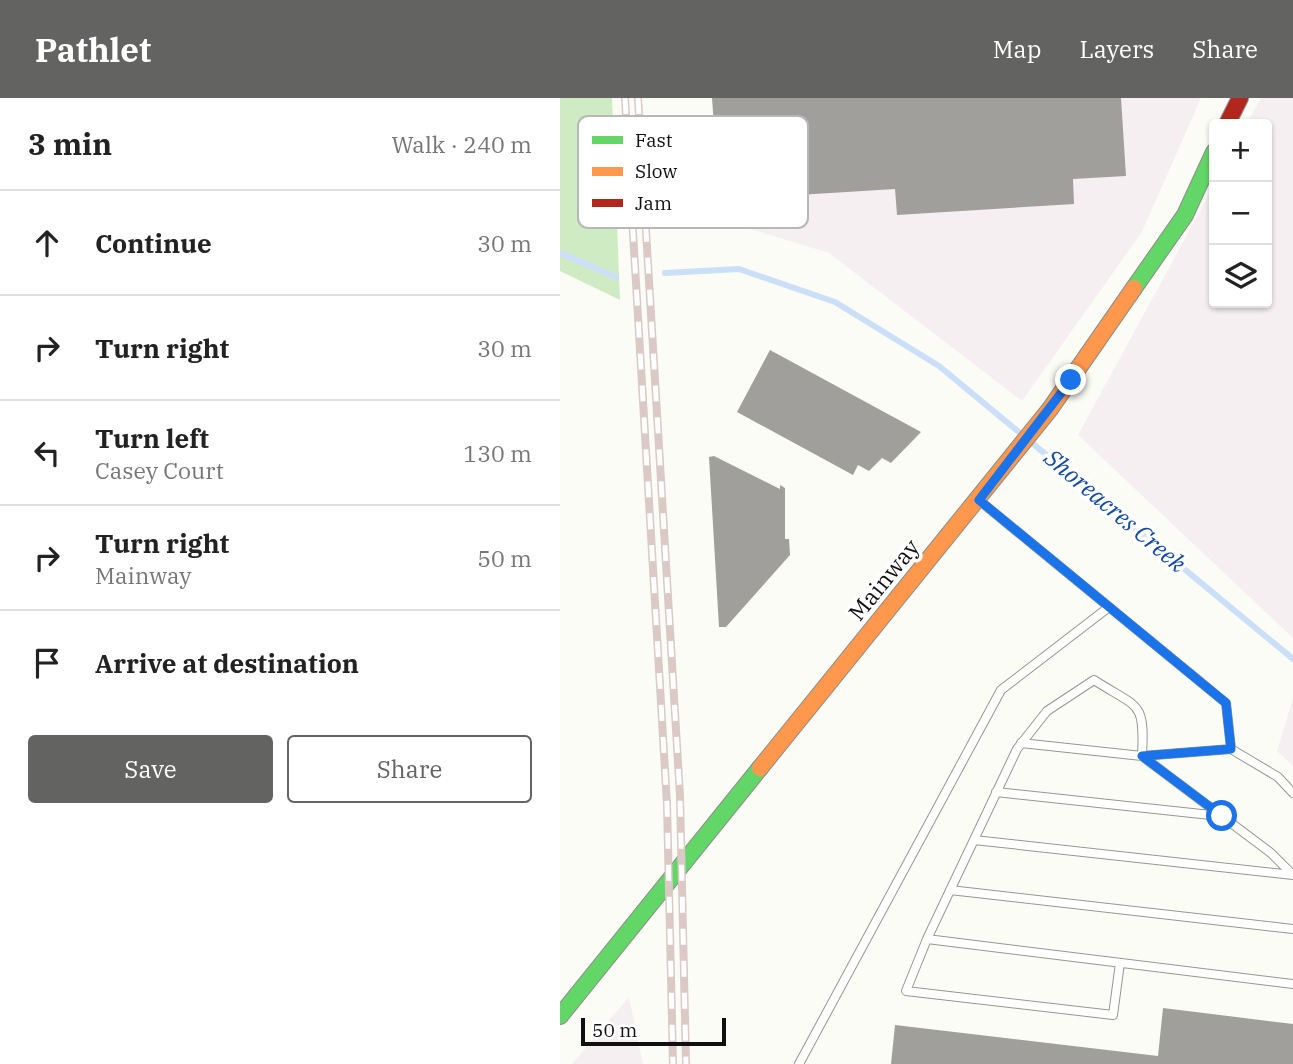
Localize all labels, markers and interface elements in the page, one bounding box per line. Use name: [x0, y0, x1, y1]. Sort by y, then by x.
text: Pathlet: [35, 28, 151, 71]
text: Map: [993, 33, 1041, 65]
text: Layers: [1079, 33, 1154, 65]
text: Share: [1192, 33, 1258, 65]
legend: [578, 116, 808, 228]
map controls: [1209, 119, 1272, 308]
button: +: [1209, 119, 1272, 182]
text: 3 min: [28, 124, 112, 163]
text: Fast: [635, 128, 673, 152]
text: Walk · 240 m: [391, 129, 532, 159]
text: Slow: [635, 159, 677, 183]
button: −: [1209, 182, 1272, 245]
text: Jam: [635, 191, 672, 215]
icon: ahead: [28, 224, 66, 262]
text: Continue: [95, 226, 212, 260]
text: 30 m: [477, 228, 532, 258]
button: layers: [1209, 245, 1272, 308]
icon: right: [28, 329, 66, 367]
text: Turn right: [95, 331, 229, 365]
text: 30 m: [477, 333, 532, 363]
route end: [1055, 364, 1086, 395]
text: Turn left: [95, 421, 209, 455]
icon: left: [28, 434, 66, 472]
text: 130 m: [463, 438, 532, 468]
water label: Shoreacres Creek: [1037, 441, 1193, 579]
text: Casey Court: [95, 455, 224, 485]
text: Turn right: [95, 526, 229, 560]
street label: Mainway: [841, 532, 926, 626]
icon: right: [28, 539, 66, 577]
text: 50 m: [477, 543, 532, 573]
text: Mainway: [95, 560, 192, 590]
icon: arrive: [28, 644, 66, 682]
text: Arrive at destination: [95, 646, 359, 680]
button: Save: [28, 735, 273, 803]
button: Share: [287, 735, 532, 803]
route start: [1206, 800, 1237, 831]
scale bar: [581, 1015, 726, 1047]
text: 50 m: [592, 1018, 637, 1042]

